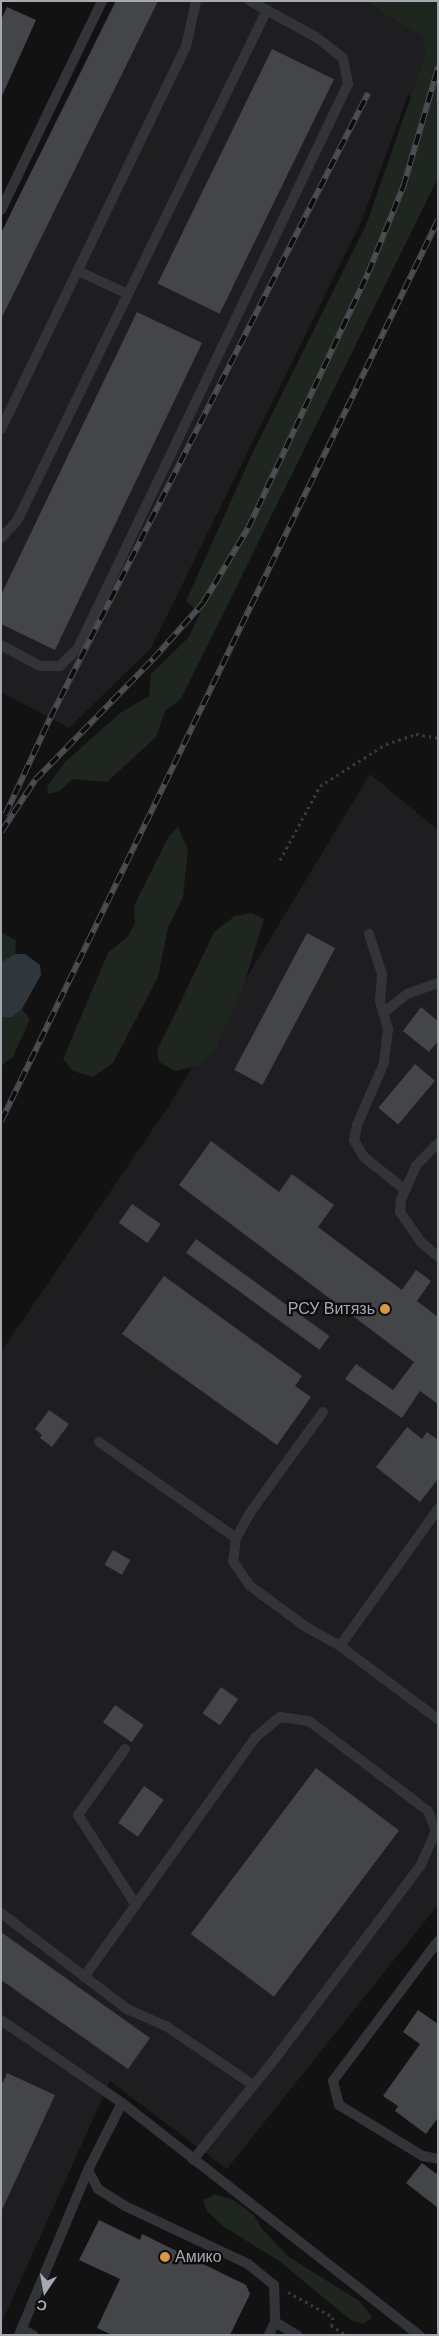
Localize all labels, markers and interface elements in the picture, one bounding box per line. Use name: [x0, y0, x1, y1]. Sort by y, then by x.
place label: РСУ Витязь: [288, 1299, 375, 1319]
marker: РСУ Витязь: [379, 1303, 391, 1315]
place label: Амико: [175, 2247, 222, 2267]
marker: Амико: [159, 2251, 171, 2263]
north arrow: [20, 2266, 70, 2316]
text: С: [35, 2296, 49, 2316]

